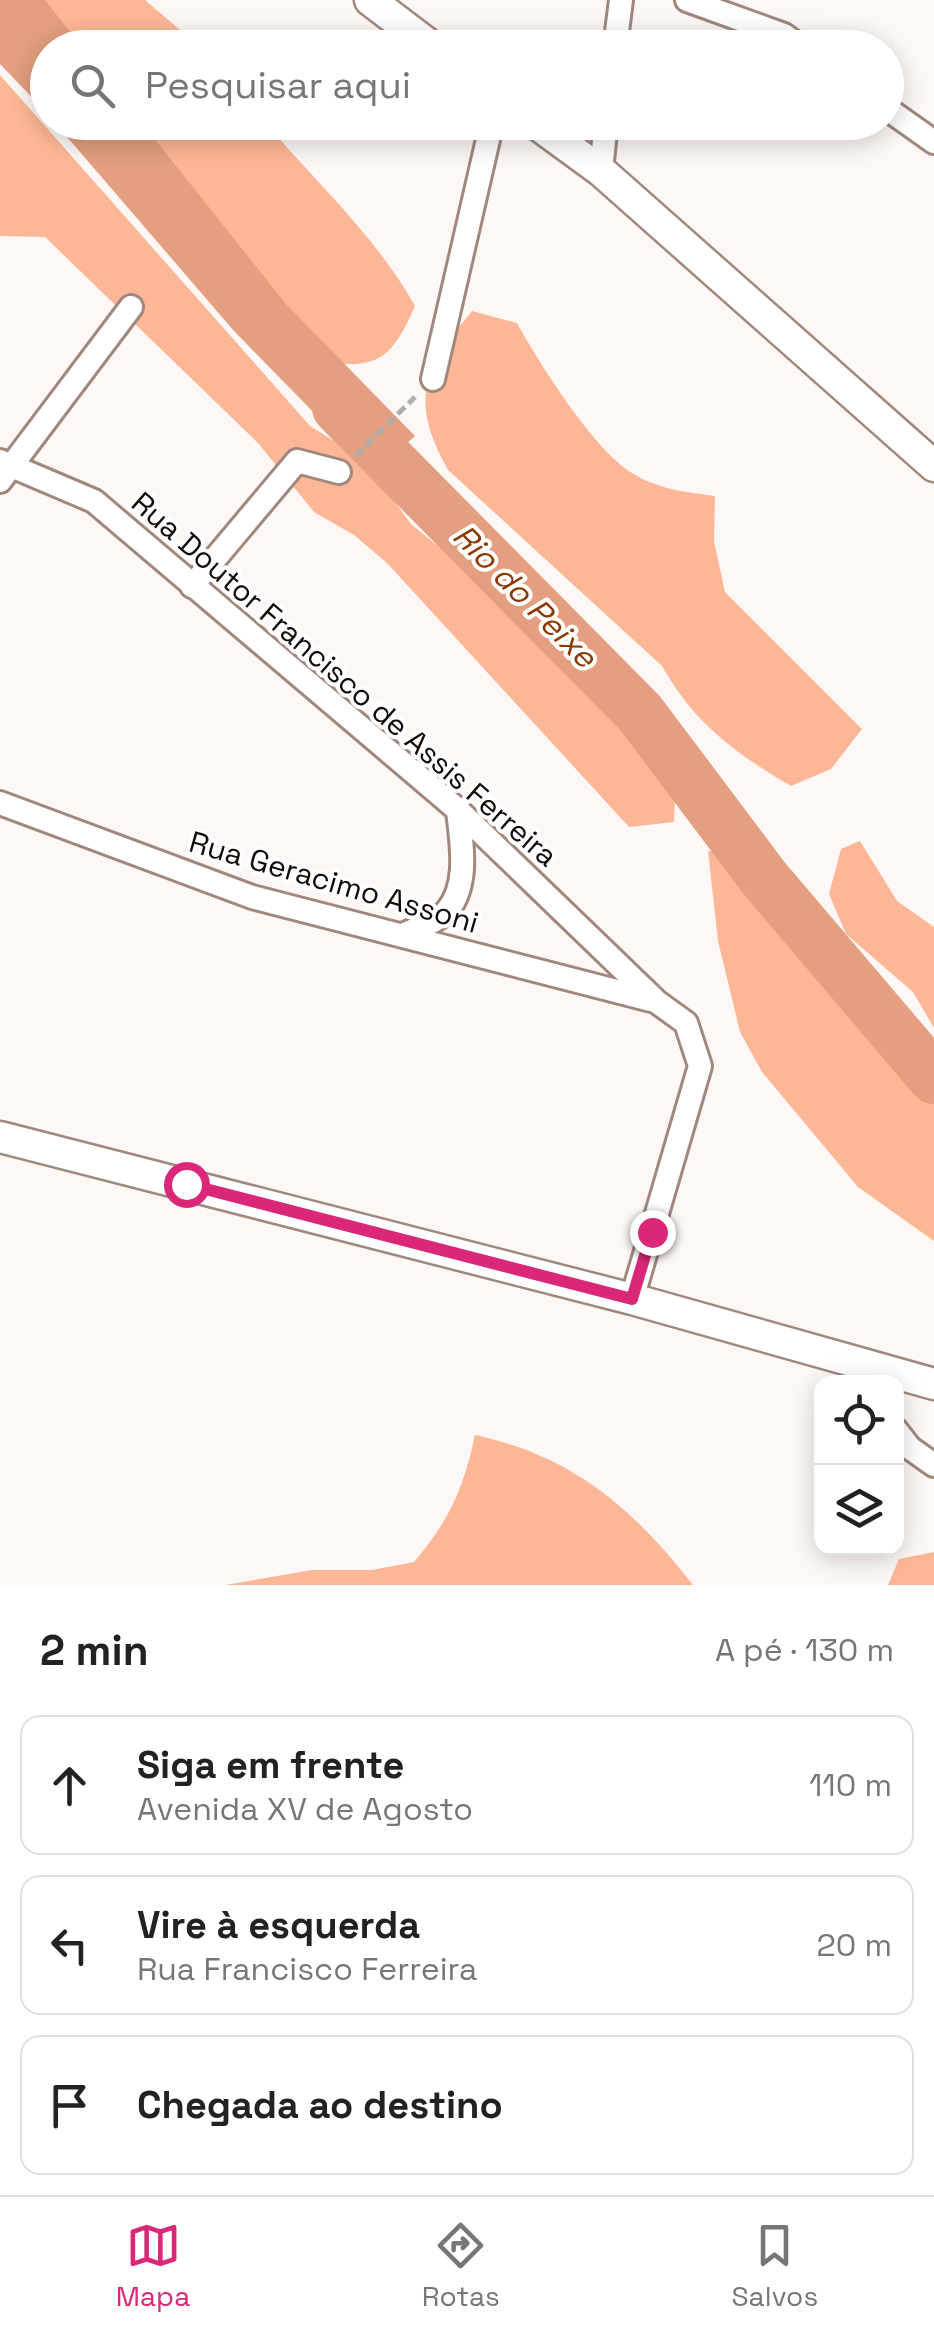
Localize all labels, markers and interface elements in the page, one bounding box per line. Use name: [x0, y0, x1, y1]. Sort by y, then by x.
search box: [30, 30, 904, 140]
icon: search: [65, 58, 120, 113]
text: Pesquisar aqui: [145, 61, 411, 109]
street label: Rua Doutor Francisco de Assis Ferreira: [124, 483, 566, 875]
water label: Rio do Peixe: [445, 516, 606, 677]
street label: Rua Geracimo Assoni: [185, 822, 483, 942]
route start: [164, 1162, 210, 1208]
route end: [630, 1210, 676, 1256]
map controls: [814, 1375, 904, 1555]
button: locate: [814, 1375, 904, 1465]
button: layers: [814, 1465, 904, 1555]
text: 2 min: [40, 1624, 149, 1677]
text: A pé · 130 m: [715, 1630, 894, 1670]
text: Siga em frente: [137, 1741, 404, 1789]
icon: ahead: [42, 1758, 97, 1813]
text: 110 m: [809, 1765, 892, 1805]
text: Avenida XV de Agosto: [137, 1789, 473, 1829]
text: Vire à esquerda: [137, 1901, 420, 1949]
icon: left: [42, 1918, 97, 1973]
text: 20 m: [816, 1925, 892, 1965]
text: Rua Francisco Ferreira: [137, 1949, 477, 1989]
icon: arrive: [42, 2078, 97, 2133]
text: Chegada ao destino: [137, 2081, 503, 2129]
tab: Mapa: [116, 2218, 190, 2314]
tab: Rotas: [422, 2218, 500, 2314]
tab: Salvos: [731, 2218, 818, 2314]

